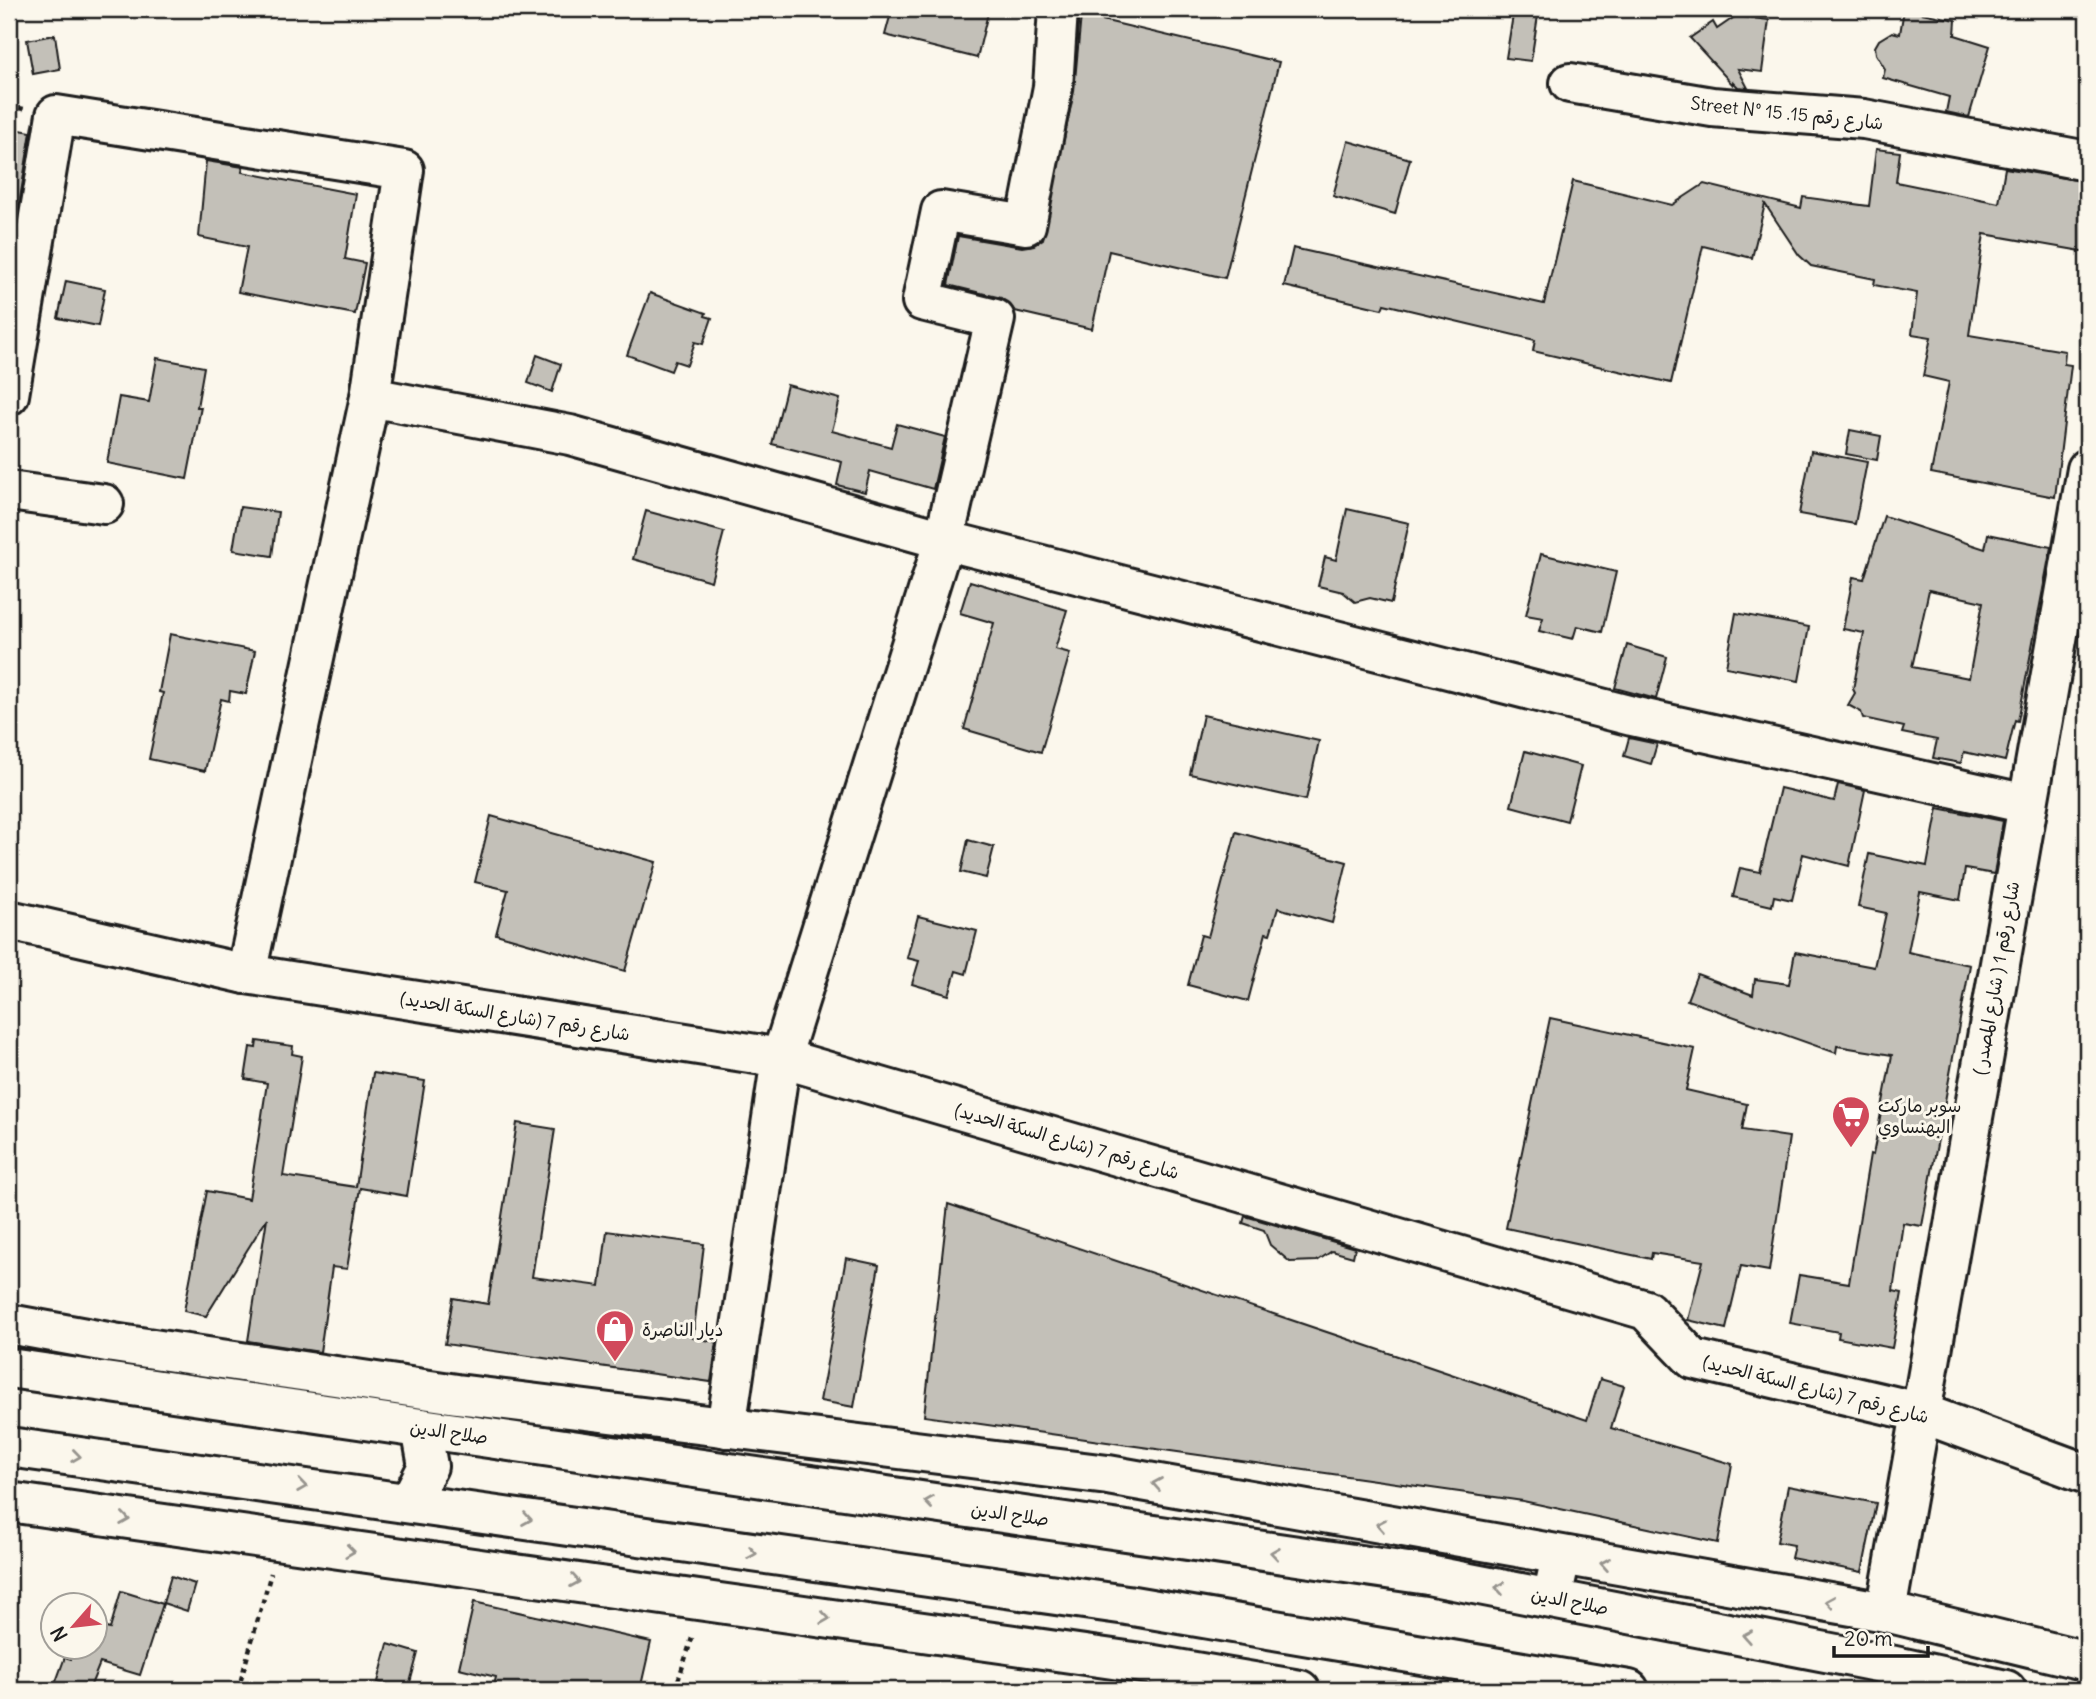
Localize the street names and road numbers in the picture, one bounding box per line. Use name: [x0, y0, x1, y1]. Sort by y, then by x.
street label: Street N° 15 .شارع رقم 15: [1689, 91, 1885, 138]
street label: شارع رقم 1 ( شارع المصدر ): [1968, 879, 2027, 1077]
street label: شارع رقم 7 (شارع السكة الحديد): [398, 986, 632, 1048]
street label: شارع رقم 7 (شارع السكة الحديد): [951, 1098, 1182, 1187]
street label: شارع رقم 7 (شارع السكة الحديد): [1700, 1350, 1931, 1431]
street label: صلاح الدين: [409, 1415, 489, 1450]
street label: صلاح الدين: [970, 1497, 1050, 1532]
street label: صلاح الدين: [1529, 1582, 1611, 1621]

